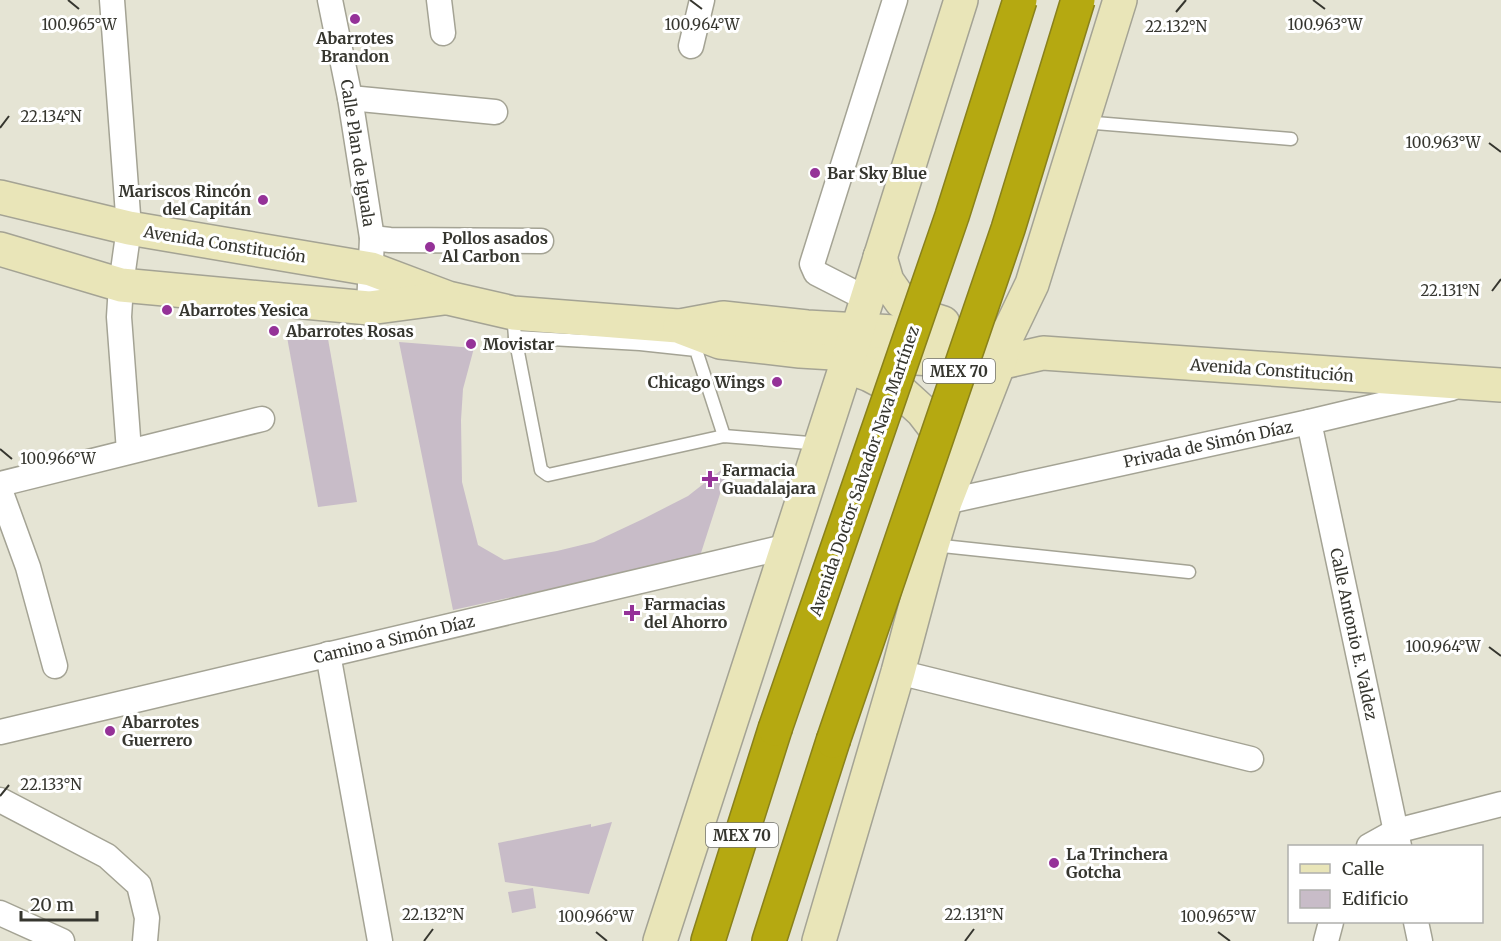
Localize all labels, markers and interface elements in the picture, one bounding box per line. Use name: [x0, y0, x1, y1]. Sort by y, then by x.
marker: Abarrotes Brandon: [348, 12, 362, 26]
text: 100.965°W: [41, 15, 118, 34]
text: 100.964°W: [665, 15, 741, 34]
text: 100.963°W: [1288, 15, 1363, 34]
text: 22.132°N: [1145, 17, 1207, 36]
place label: Abarrotes Brandon: [315, 28, 394, 66]
street label: Calle Plan de Iguala: [336, 78, 380, 228]
text: 22.134°N: [20, 107, 82, 126]
text: 100.963°W: [1406, 133, 1481, 152]
place label: Bar Sky Blue: [827, 163, 927, 183]
marker: Bar Sky Blue: [808, 166, 822, 180]
place label: Mariscos Rincón del Capitán: [119, 181, 251, 219]
marker: Mariscos Rincón del Capitán: [256, 193, 270, 207]
street label: Avenida Constitución: [141, 221, 308, 267]
place label: Pollos asados Al Carbon: [441, 228, 548, 266]
marker: Pollos asados Al Carbon: [423, 240, 437, 254]
text: 22.131°N: [1420, 281, 1480, 300]
place label: Abarrotes Yesica: [178, 300, 309, 320]
marker: Abarrotes Yesica: [160, 303, 174, 317]
place label: Abarrotes Rosas: [285, 321, 414, 341]
street label: Avenida Doctor Salvador Nava Martínez: [805, 323, 923, 620]
marker: Abarrotes Rosas: [267, 324, 281, 338]
place label: Movistar: [483, 334, 555, 354]
marker: Movistar: [464, 337, 478, 351]
street label: Avenida Constitución: [1188, 354, 1355, 386]
road number: MEX 70: [923, 359, 995, 383]
place label: Chicago Wings: [648, 372, 765, 392]
marker: Chicago Wings: [770, 375, 784, 389]
street label: Privada de Simón Díaz: [1121, 416, 1295, 472]
text: 100.966°W: [20, 449, 97, 468]
place label: Farmacia Guadalajara: [722, 460, 816, 498]
marker: Farmacia Guadalajara: [703, 472, 717, 486]
street label: Calle Antonio E. Valdez: [1326, 546, 1382, 722]
place label: Farmacias del Ahorro: [644, 594, 728, 632]
marker: Farmacias del Ahorro: [625, 606, 639, 620]
street label: Camino a Simón Díaz: [311, 611, 477, 667]
text: 100.964°W: [1406, 637, 1482, 656]
place label: Abarrotes Guerrero: [121, 712, 199, 750]
marker: Abarrotes Guerrero: [103, 724, 117, 738]
text: 22.133°N: [20, 775, 82, 794]
road number: MEX 70: [706, 823, 778, 847]
place label: La Trinchera Gotcha: [1066, 844, 1168, 882]
legend: [1288, 845, 1483, 923]
marker: La Trinchera Gotcha: [1047, 856, 1061, 870]
text: Calle: [1342, 857, 1384, 880]
scale bar: [21, 884, 98, 922]
text: Edificio: [1342, 887, 1408, 910]
text: 20 m: [30, 893, 74, 916]
text: 22.132°N: [402, 905, 464, 924]
text: 22.131°N: [944, 905, 1004, 924]
text: 100.966°W: [558, 907, 635, 926]
text: 100.965°W: [1180, 907, 1257, 926]

